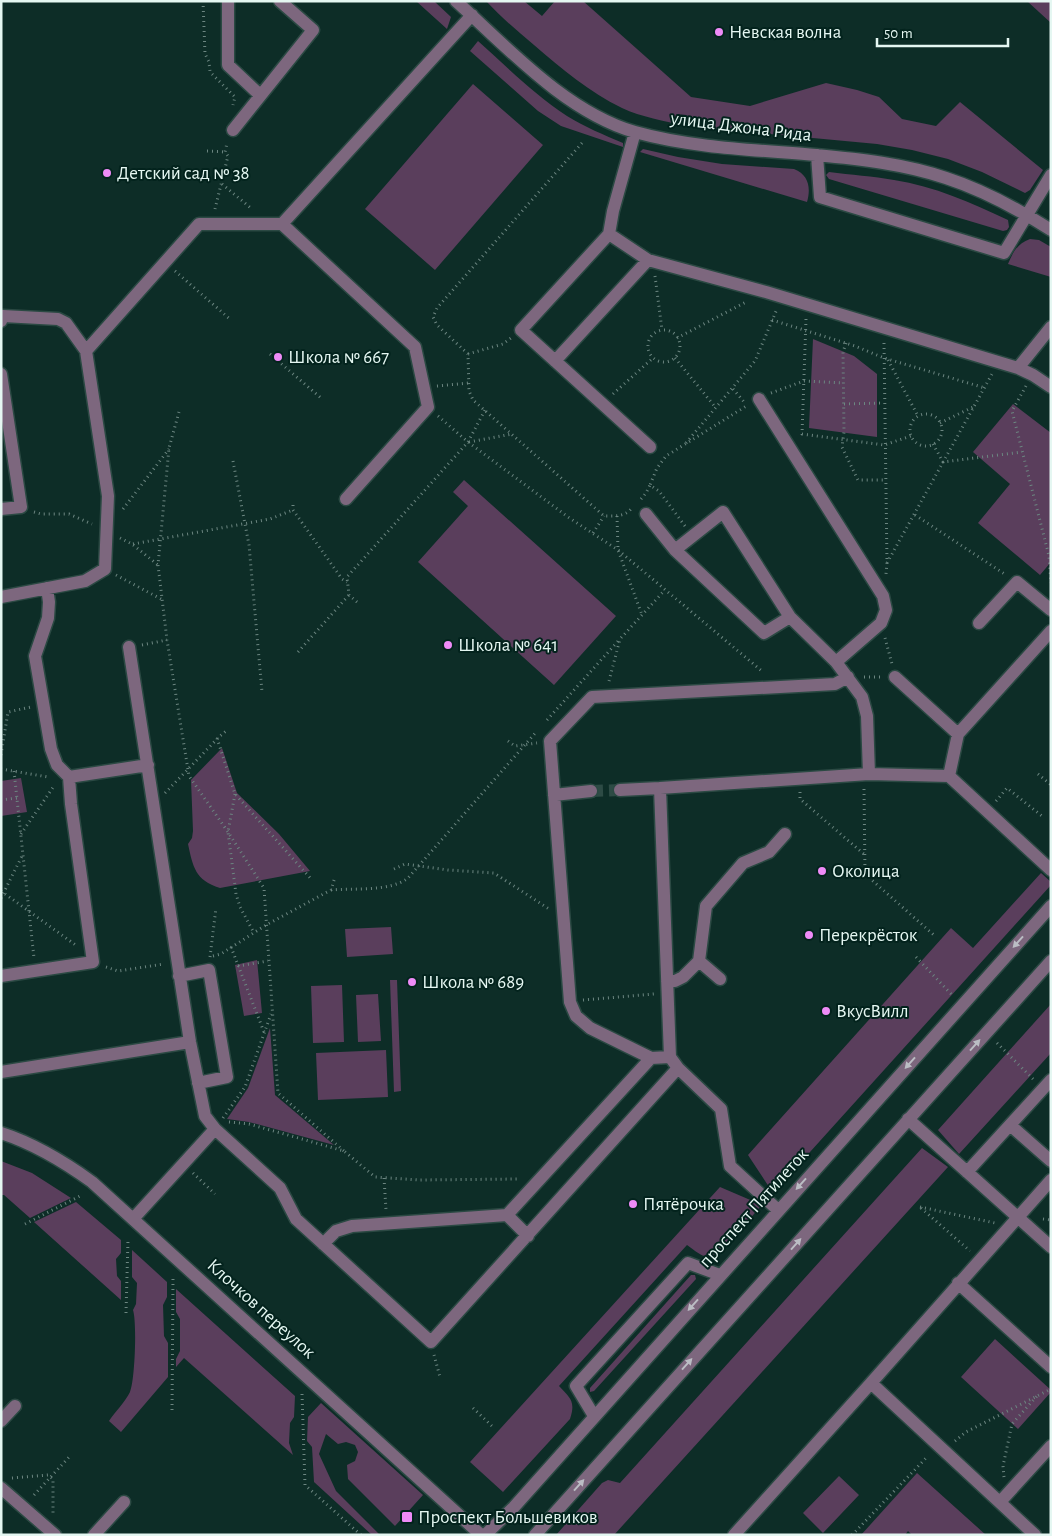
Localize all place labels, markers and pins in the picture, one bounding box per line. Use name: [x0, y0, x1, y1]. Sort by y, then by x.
place label: Невская волна: [729, 23, 842, 42]
marker: Невская волна: [713, 26, 725, 38]
place label: Детский сад № 38: [117, 164, 249, 183]
marker: Детский сад № 38: [101, 167, 113, 179]
place label: Школа № 667: [288, 348, 389, 367]
marker: Школа № 667: [272, 351, 284, 363]
place label: Школа № 641: [458, 636, 558, 655]
marker: Школа № 641: [442, 639, 454, 651]
place label: Околица: [832, 862, 900, 881]
marker: Околица: [816, 865, 828, 877]
place label: Перекрёсток: [819, 926, 918, 945]
marker: Перекрёсток: [803, 929, 815, 941]
place label: Школа № 689: [422, 973, 524, 992]
marker: Школа № 689: [406, 976, 418, 988]
place label: ВкусВилл: [836, 1002, 909, 1021]
marker: ВкусВилл: [820, 1005, 832, 1017]
place label: Пятёрочка: [643, 1195, 724, 1214]
marker: Пятёрочка: [627, 1198, 639, 1210]
place label: Проспект Большевиков: [418, 1508, 598, 1527]
marker: Проспект Большевиков: [400, 1510, 414, 1524]

